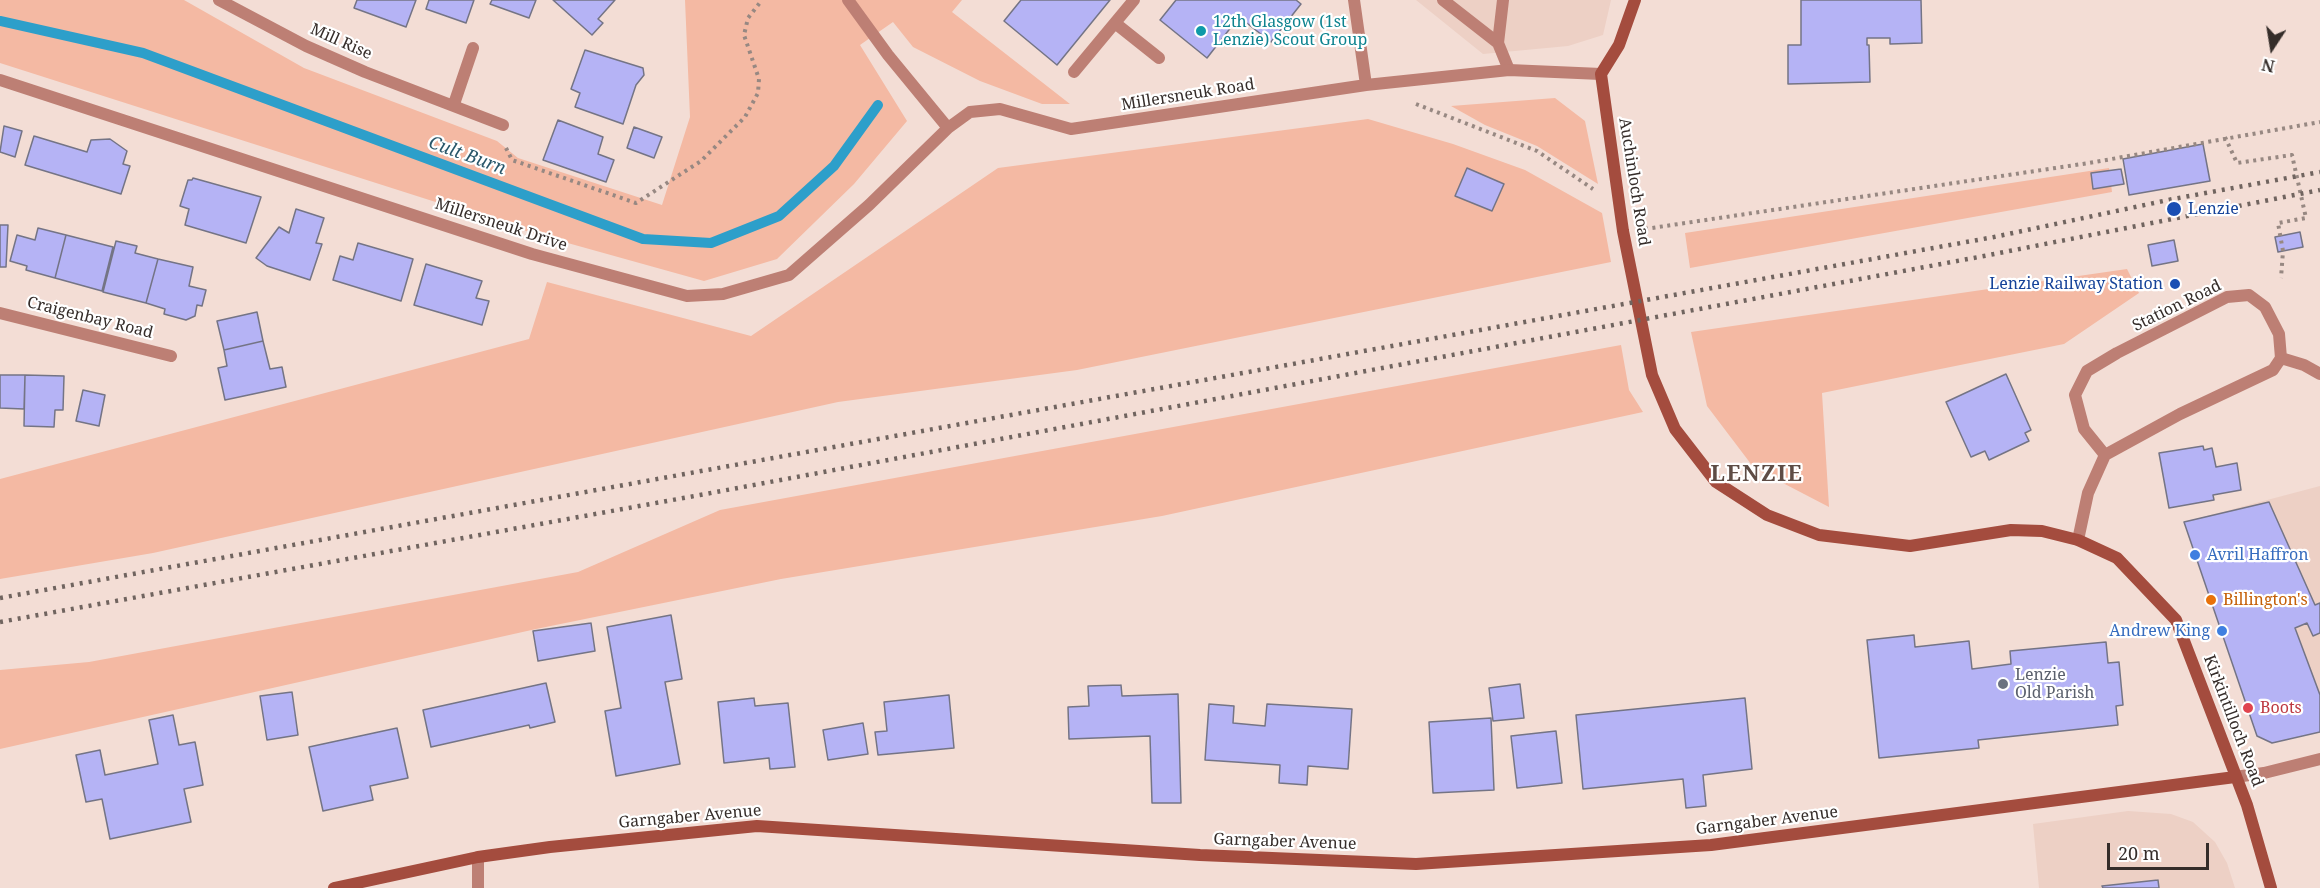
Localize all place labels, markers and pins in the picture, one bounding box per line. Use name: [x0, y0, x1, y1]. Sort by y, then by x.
place label: 12th Glasgow (1st Lenzie) Scout Group: [1213, 12, 1367, 50]
marker: 12th Glasgow (1st Lenzie) Scout Group: [1194, 24, 1208, 38]
place label: Lenzie: [2188, 199, 2239, 219]
marker: Lenzie: [2165, 200, 2183, 218]
place label: Lenzie Railway Station: [1989, 274, 2163, 294]
marker: Lenzie Railway Station: [2168, 277, 2182, 291]
place label: Avril Haffron: [2207, 545, 2308, 565]
marker: Avril Haffron: [2188, 548, 2202, 562]
place label: Billington's: [2223, 590, 2308, 610]
marker: Billington's: [2204, 593, 2218, 607]
place label: Andrew King: [2109, 621, 2210, 641]
marker: Andrew King: [2215, 624, 2229, 638]
place label: Lenzie Old Parish: [2015, 665, 2095, 703]
marker: Lenzie Old Parish: [1996, 677, 2010, 691]
place label: Boots: [2260, 698, 2302, 718]
marker: Boots: [2241, 701, 2255, 715]

